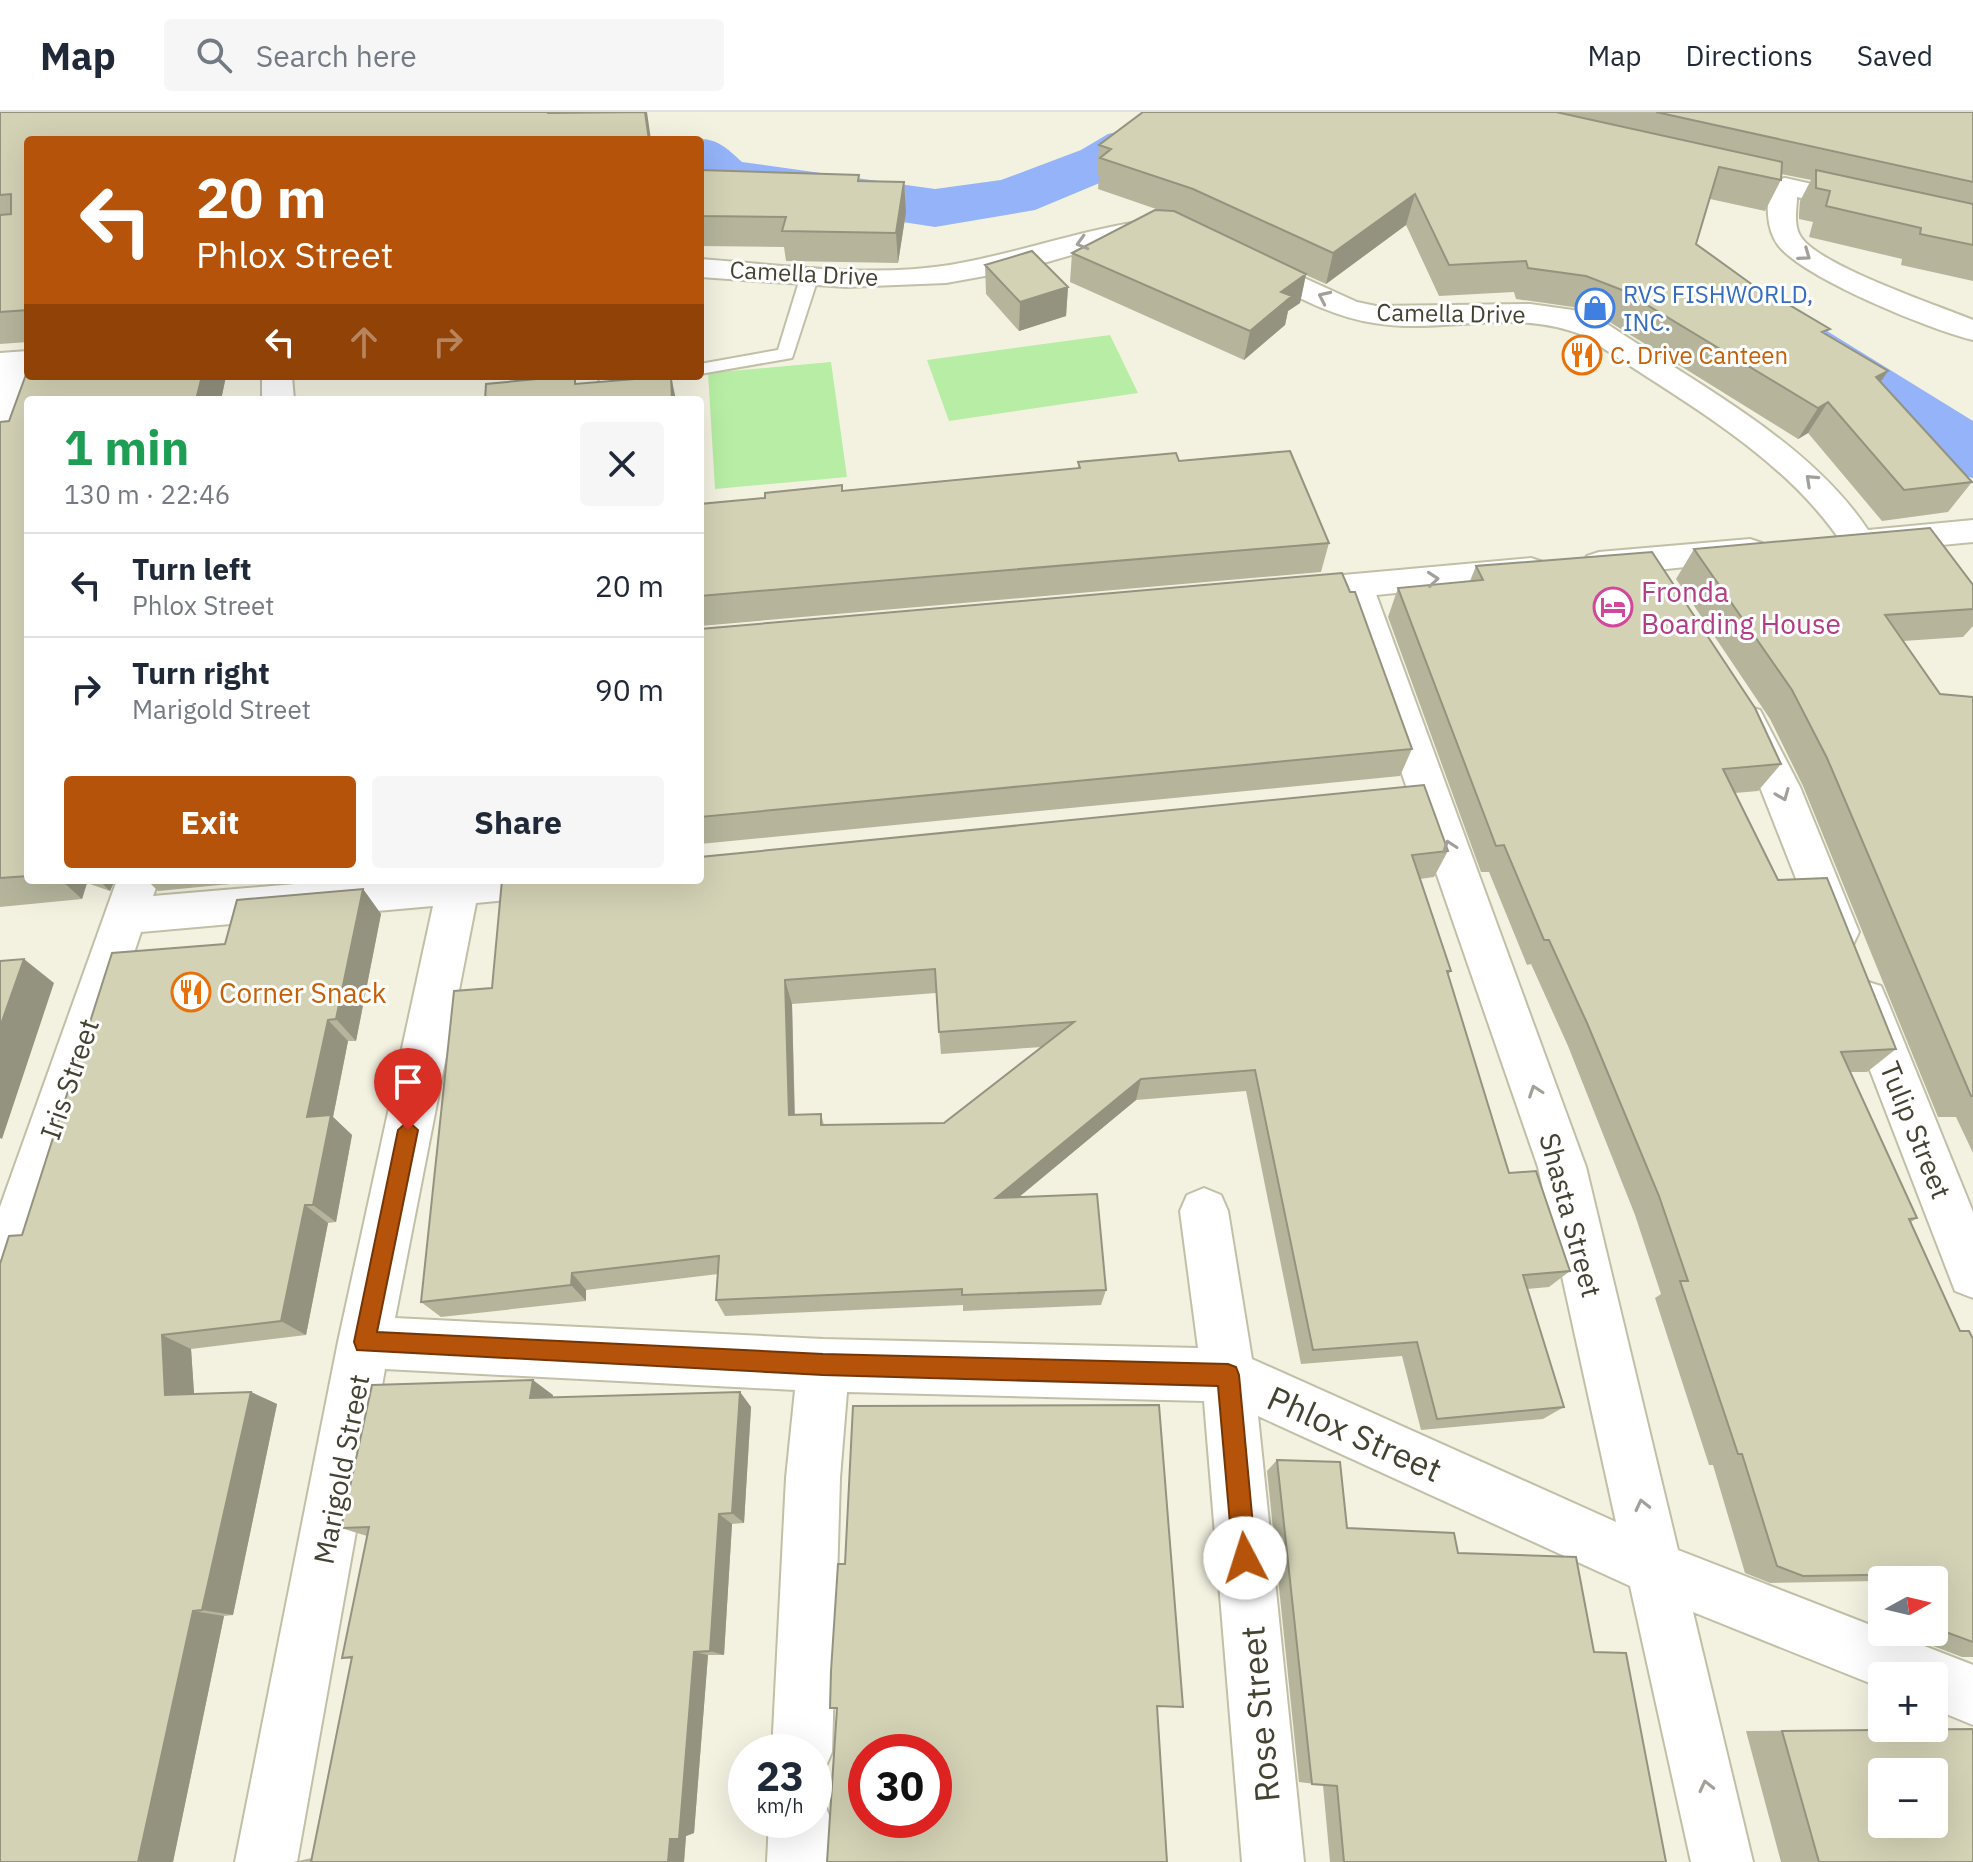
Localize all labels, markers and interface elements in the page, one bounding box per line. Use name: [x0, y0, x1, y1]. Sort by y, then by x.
search box: [164, 19, 724, 91]
text: Map: [40, 31, 116, 80]
icon: search: [192, 33, 236, 77]
text: Search here: [256, 36, 417, 75]
text: Map: [1587, 37, 1641, 74]
text: Directions: [1685, 37, 1813, 74]
text: Saved: [1857, 37, 1933, 74]
text: 20 m: [196, 161, 326, 233]
icon: left: [64, 168, 168, 272]
text: Phlox Street: [196, 231, 393, 278]
one-way arrow: [1075, 234, 1089, 250]
one-way arrow: [1797, 245, 1811, 259]
street label: Camella Drive: [729, 253, 879, 293]
place label: RVS FISHWORLD, INC.: [1623, 278, 1813, 338]
shop icon: RVS FISHWORLD, INC.: [1574, 287, 1616, 329]
one-way arrow: [1318, 291, 1333, 307]
street label: Camella Drive: [1376, 296, 1526, 330]
icon: left: [258, 320, 302, 364]
icon: ahead: [342, 320, 386, 364]
icon: right: [426, 320, 470, 364]
restaurant icon: C. Drive Canteen: [1561, 334, 1603, 376]
place label: C. Drive Canteen: [1610, 339, 1788, 371]
text: 1 min: [64, 416, 189, 478]
button: close: [580, 422, 664, 506]
one-way arrow: [1805, 475, 1820, 489]
text: 130 m · 22:46: [64, 477, 230, 511]
text: Turn left: [132, 549, 251, 588]
icon: left: [64, 563, 108, 607]
text: 20 m: [595, 566, 664, 605]
one-way arrow: [1426, 571, 1439, 588]
place label: Fronda Boarding House: [1641, 573, 1841, 642]
hotel icon: Fronda Boarding House: [1592, 586, 1634, 628]
text: Phlox Street: [132, 588, 274, 622]
text: Turn right: [132, 653, 270, 692]
icon: right: [64, 667, 108, 711]
text: 90 m: [595, 670, 664, 709]
text: Marigold Street: [132, 692, 311, 726]
button: Exit: [64, 776, 356, 868]
button: Share: [372, 776, 664, 868]
one-way arrow: [1774, 787, 1790, 801]
one-way arrow: [1442, 840, 1458, 854]
restaurant icon: Corner Snack: [170, 971, 212, 1013]
place label: Corner Snack: [219, 974, 387, 1011]
street label: Iris Street: [31, 1014, 107, 1144]
pin: [374, 1048, 442, 1130]
street label: Tulip Street: [1872, 1056, 1960, 1204]
icon: arrive: [386, 1060, 430, 1104]
one-way arrow: [1528, 1085, 1545, 1099]
street label: Shasta Street: [1531, 1129, 1611, 1301]
street label: Marigold Street: [304, 1371, 378, 1567]
street label: Phlox Street: [1261, 1375, 1449, 1491]
one-way arrow: [1634, 1499, 1651, 1512]
position arrow: [1203, 1516, 1287, 1600]
north arrow: [1868, 1566, 1948, 1646]
map controls: [1868, 1566, 1948, 1838]
street label: Rose Street: [1229, 1624, 1289, 1804]
button: +: [1868, 1662, 1948, 1742]
speed limit sign: 30: [848, 1734, 952, 1838]
text: 23: [756, 1750, 804, 1802]
button: −: [1868, 1758, 1948, 1838]
one-way arrow: [1698, 1780, 1715, 1793]
text: km/h: [756, 1792, 804, 1819]

